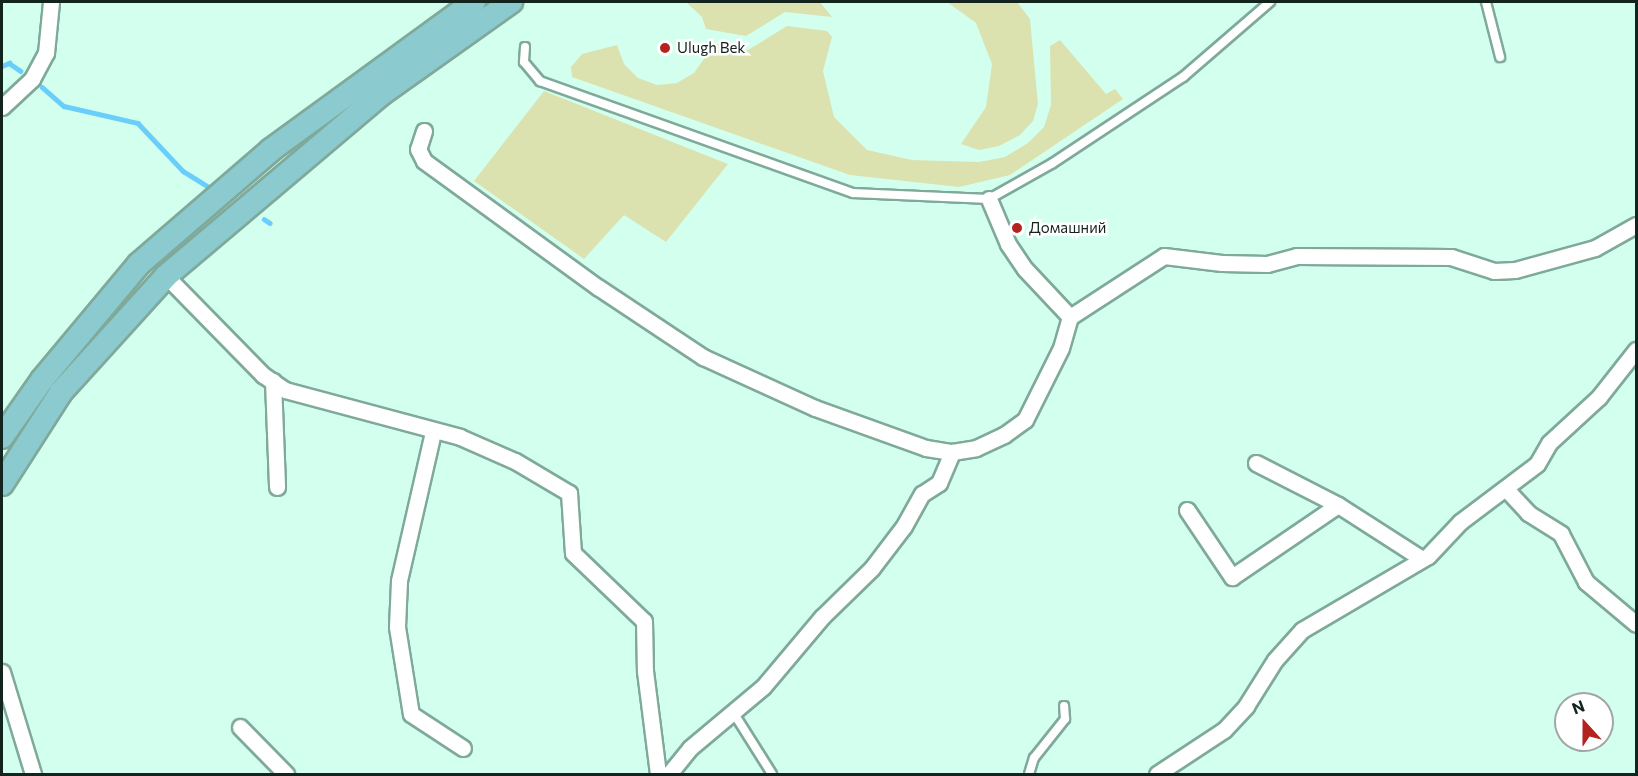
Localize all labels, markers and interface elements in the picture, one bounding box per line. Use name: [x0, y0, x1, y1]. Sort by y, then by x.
place label: Ulugh Bek: [677, 39, 745, 57]
marker: Ulugh Bek: [658, 41, 672, 55]
place label: Домашний: [1029, 219, 1106, 237]
marker: Домашний: [1010, 221, 1024, 235]
north arrow: [1554, 692, 1614, 752]
text: N: [1569, 696, 1587, 718]

